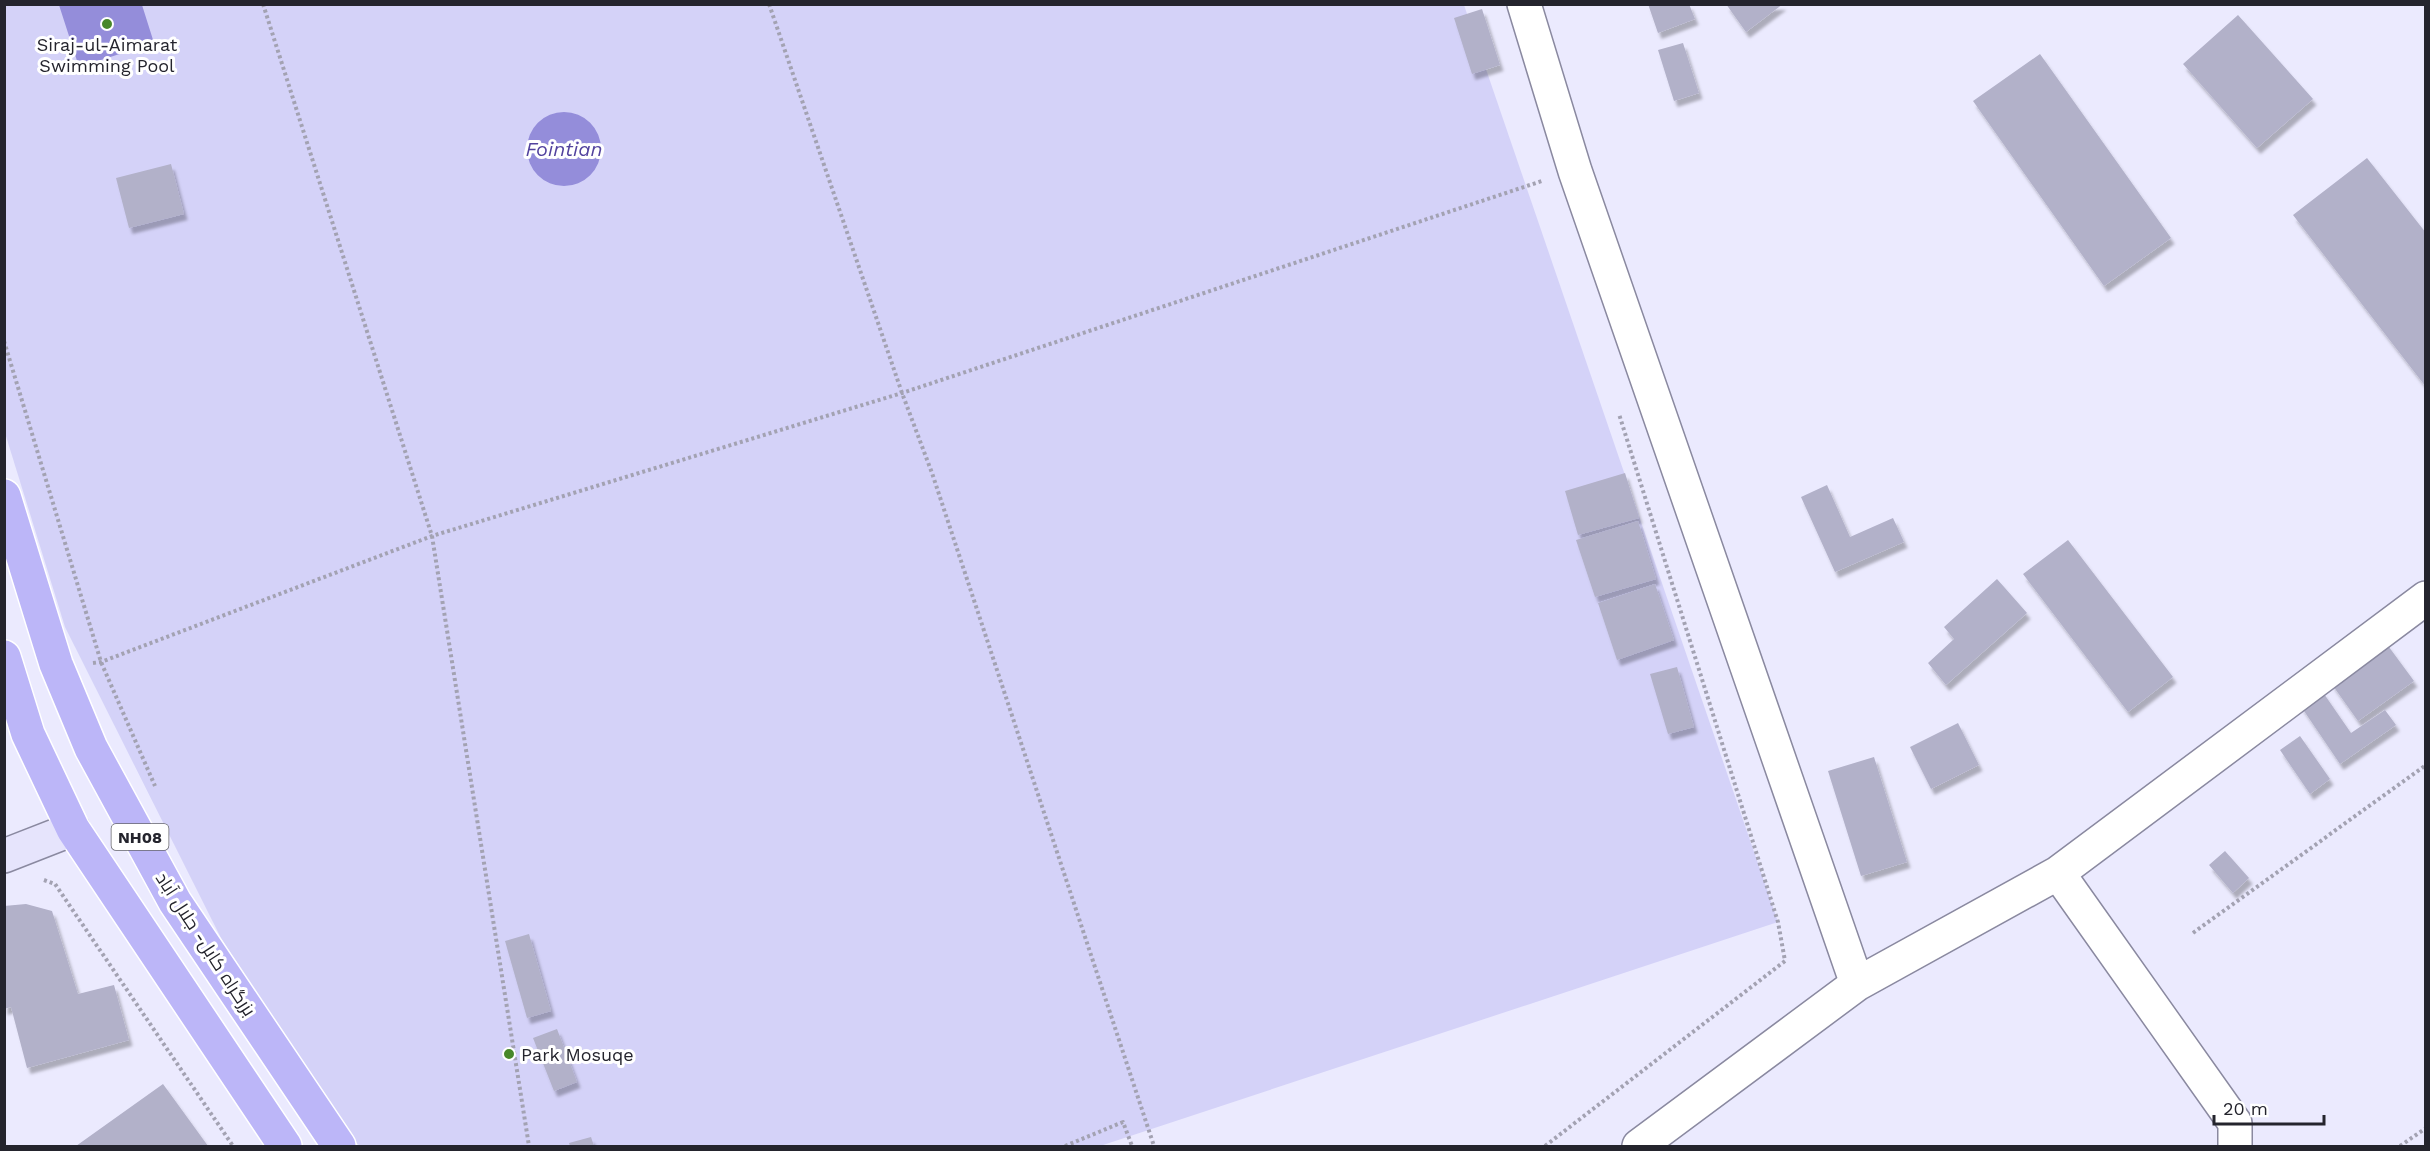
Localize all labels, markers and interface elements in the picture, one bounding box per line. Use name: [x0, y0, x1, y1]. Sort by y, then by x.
marker: Siraj-ul-Aimarat Swimming Pool: [100, 17, 114, 31]
place label: Siraj-ul-Aimarat Swimming Pool: [37, 34, 178, 76]
water label: Fointian: [525, 137, 603, 161]
road number: NH08: [112, 824, 168, 850]
street label: بزرگراه کابل- جلال آباد: [151, 868, 260, 1020]
place label: Park Mosuqe: [521, 1044, 634, 1065]
marker: Park Mosuqe: [502, 1047, 516, 1061]
scale bar: [2214, 1088, 2324, 1126]
text: 20 m: [2223, 1098, 2268, 1119]

